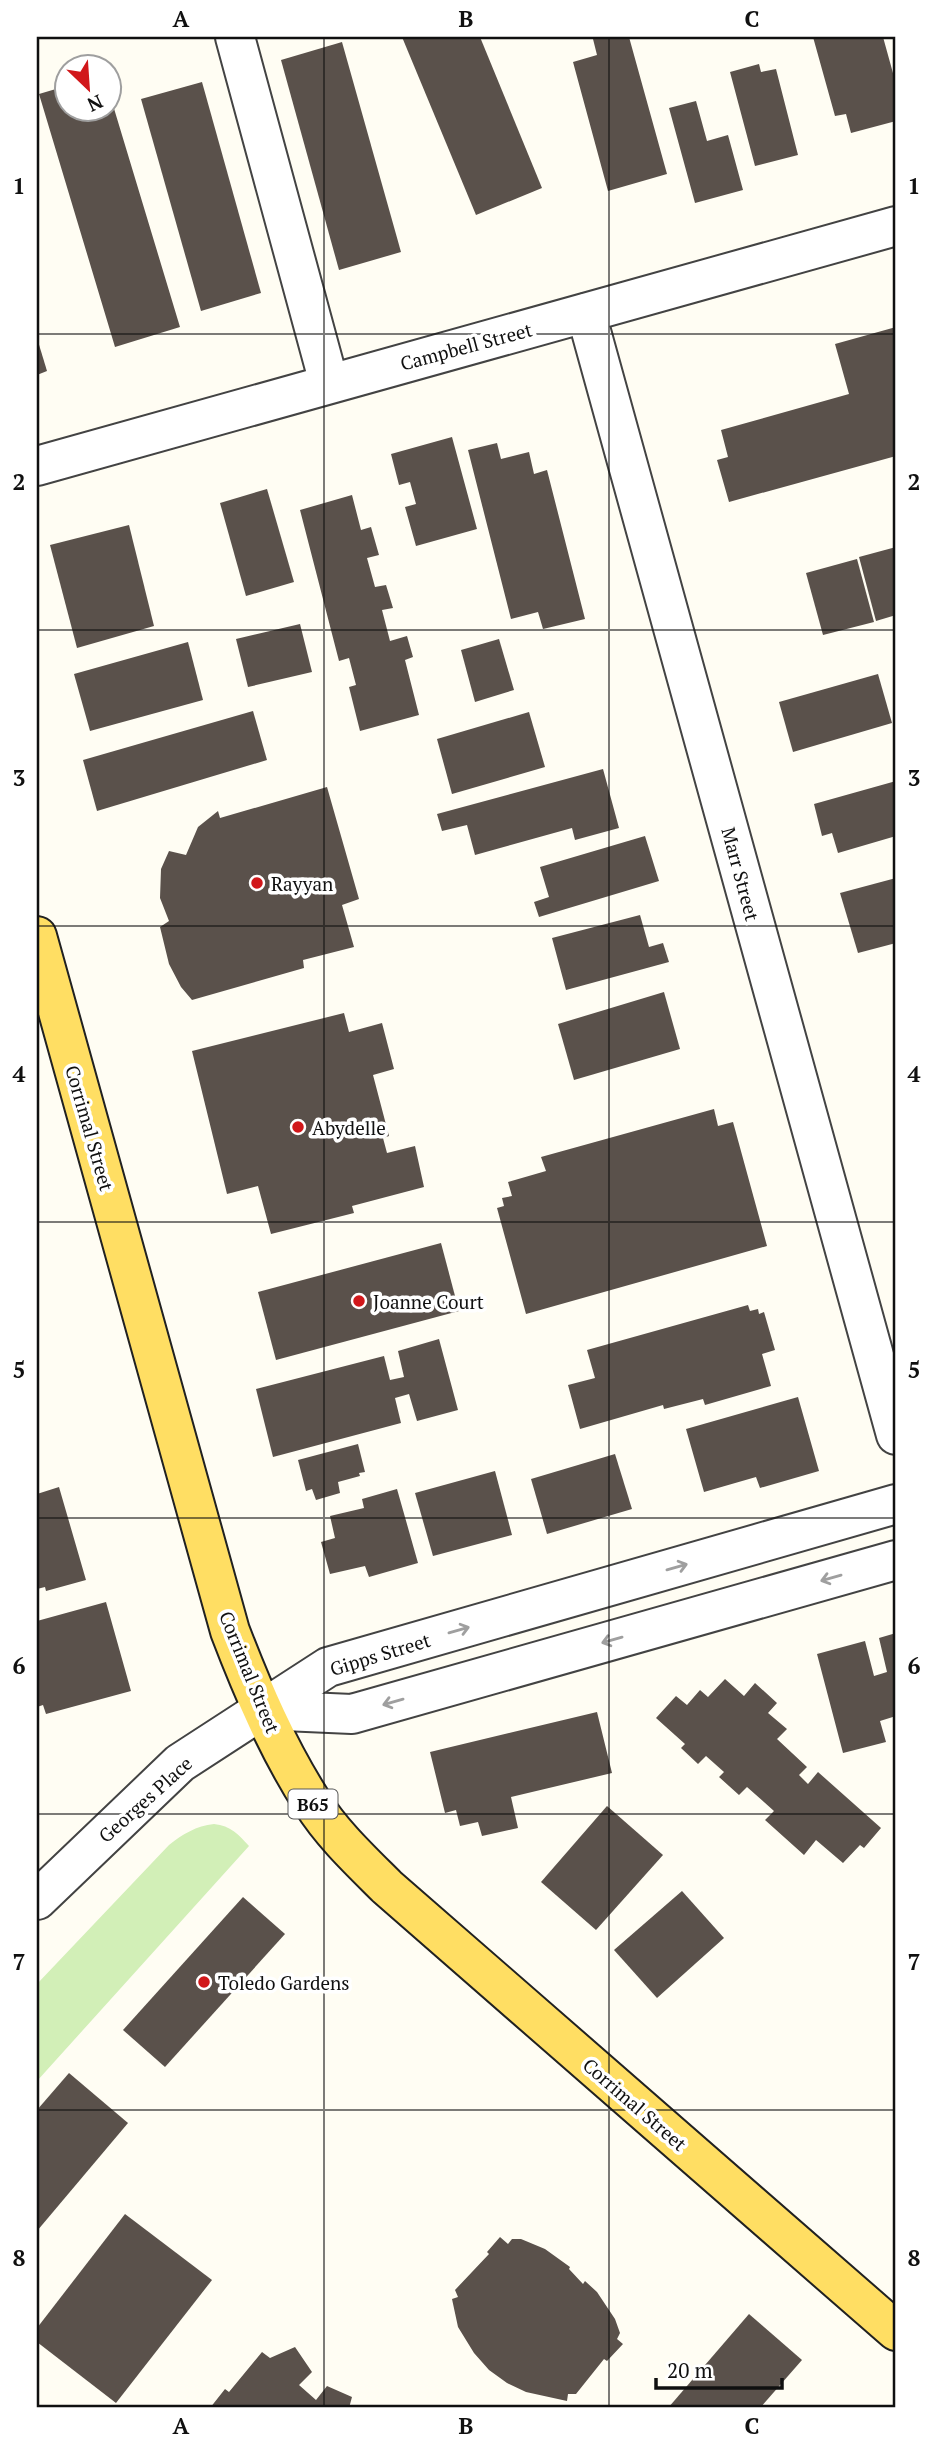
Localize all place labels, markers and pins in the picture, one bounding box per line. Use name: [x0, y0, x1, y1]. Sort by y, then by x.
place label: Rayyan: [271, 871, 333, 896]
marker: Rayyan: [249, 875, 265, 891]
place label: Abydelle: [312, 1115, 386, 1140]
marker: Abydelle: [290, 1119, 306, 1135]
place label: Joanne Court: [373, 1289, 484, 1314]
marker: Joanne Court: [351, 1293, 367, 1309]
place label: Toledo Gardens: [218, 1970, 350, 1995]
marker: Toledo Gardens: [196, 1974, 212, 1990]

